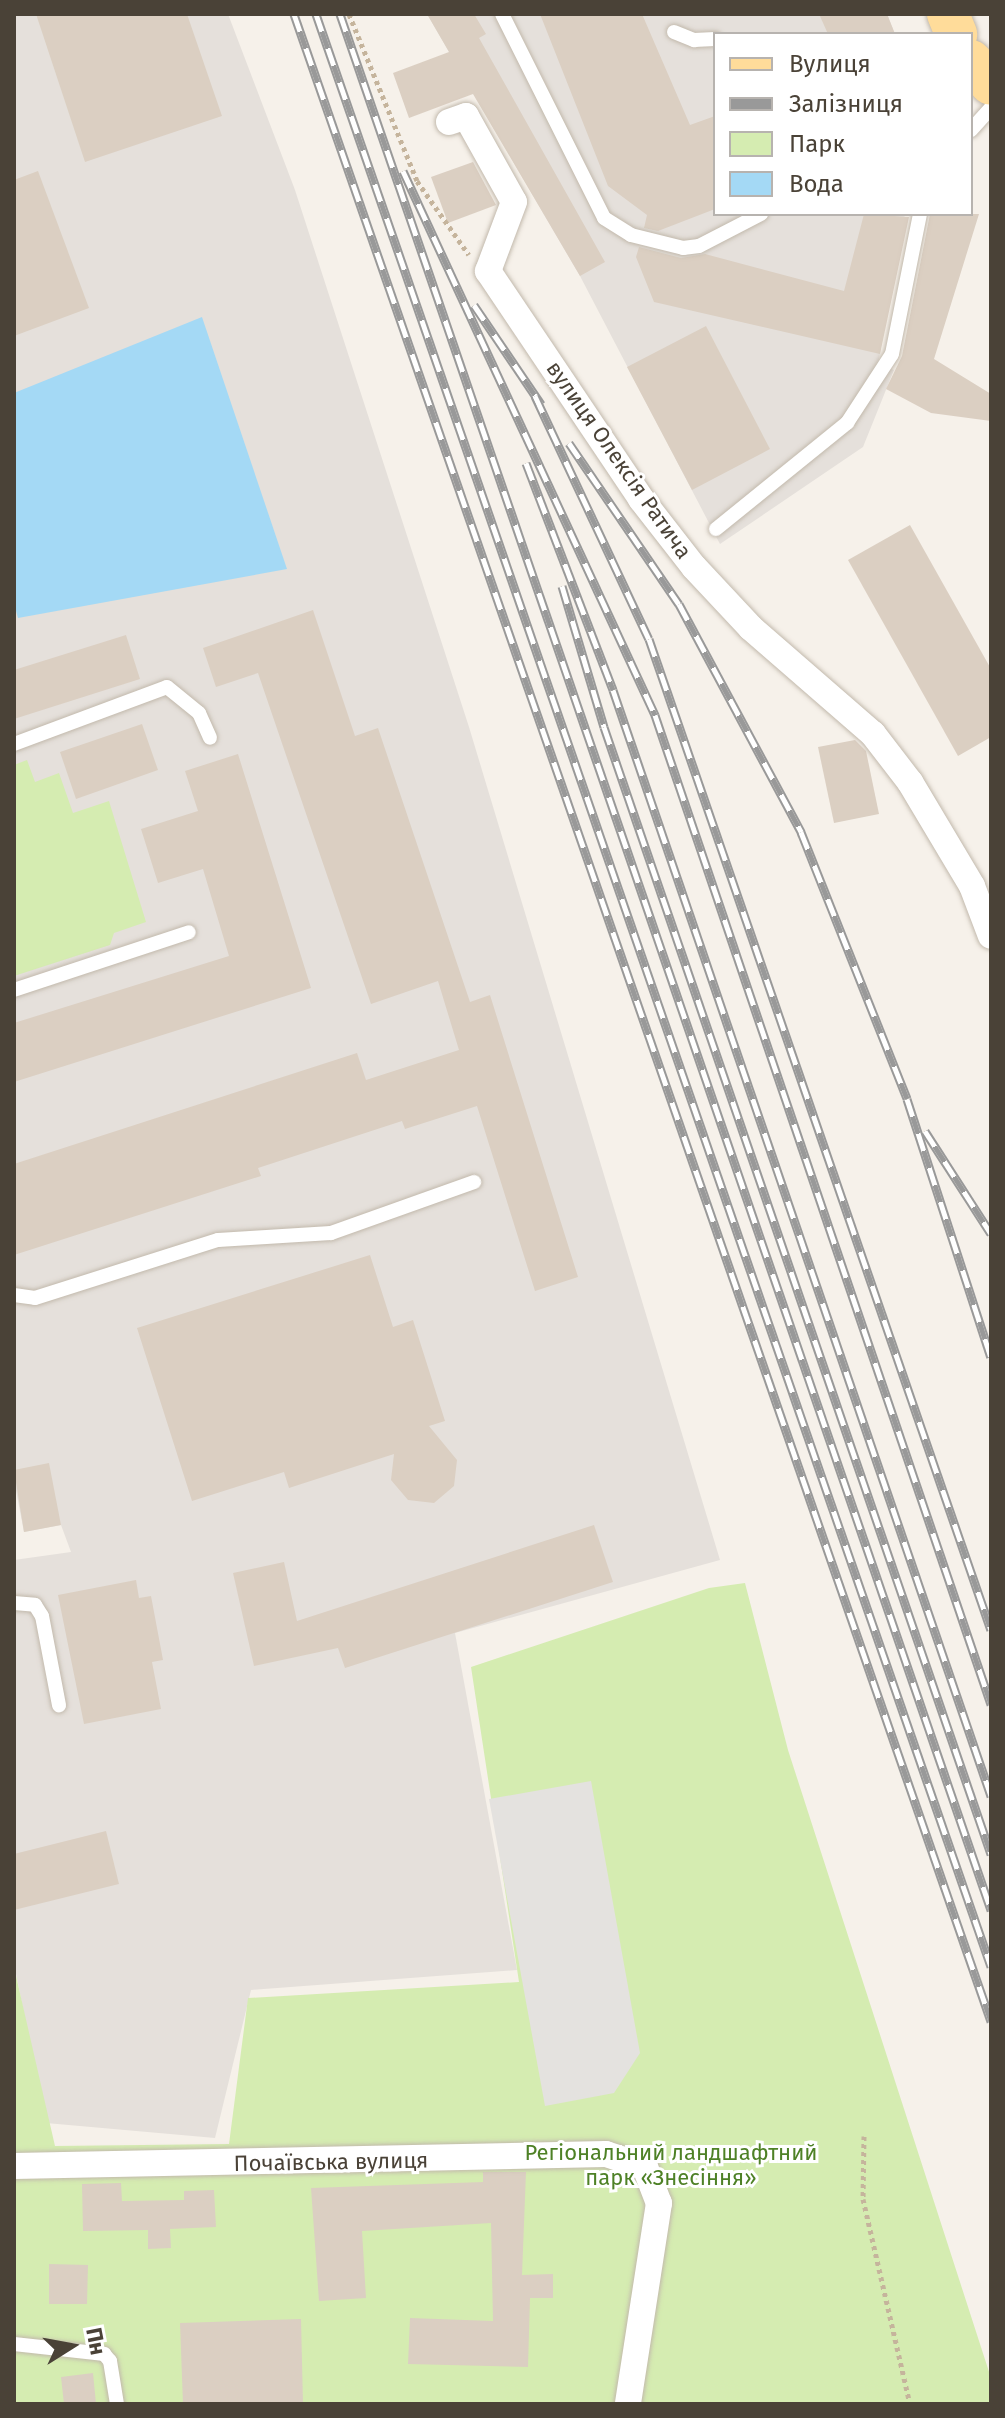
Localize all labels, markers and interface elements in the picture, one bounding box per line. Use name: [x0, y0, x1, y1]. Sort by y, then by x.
legend: [713, 32, 973, 216]
text: Вулиця: [789, 50, 871, 78]
text: Залізниця: [789, 90, 903, 118]
text: Парк: [789, 130, 845, 158]
text: Вода: [789, 170, 844, 198]
street label: вулиця Олексія Ратича: [541, 356, 697, 564]
park label: Регіональний ландшафтний парк «Знесіння»: [524, 2139, 818, 2190]
street label: Почаївська вулиця: [233, 2147, 429, 2177]
north arrow: [32, 2306, 112, 2386]
text: Пн: [80, 2325, 112, 2357]

